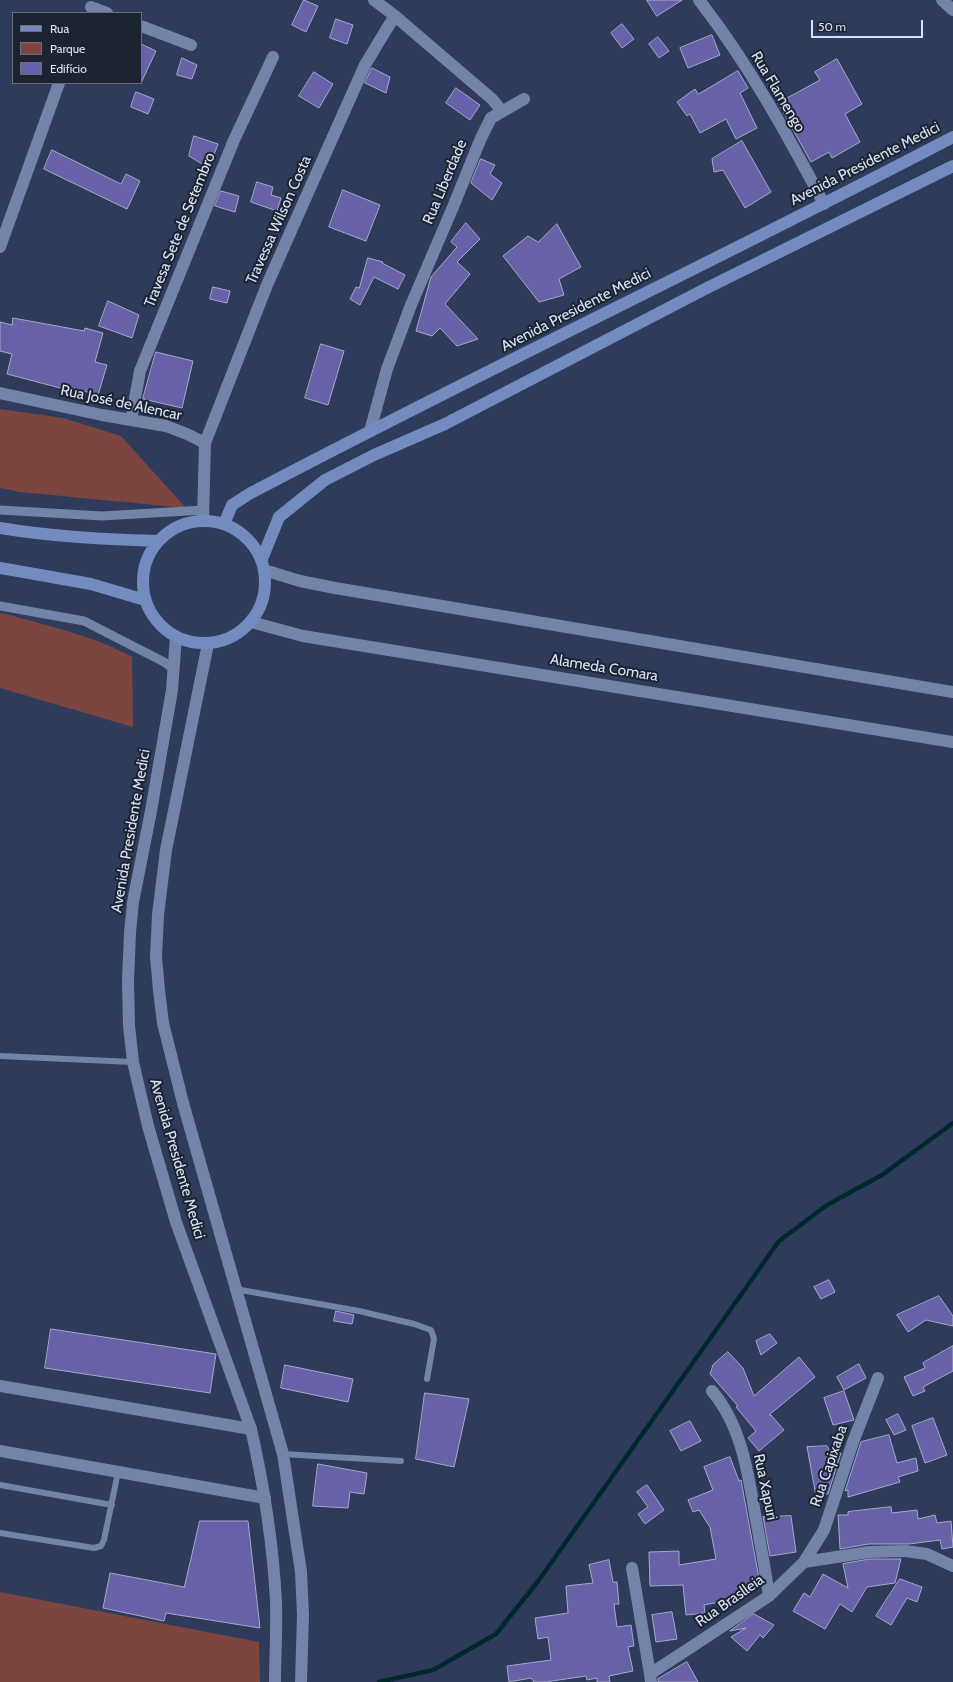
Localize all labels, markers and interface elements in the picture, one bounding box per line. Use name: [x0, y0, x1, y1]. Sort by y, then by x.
legend: [12, 12, 142, 84]
scale bar: [813, 12, 925, 38]
text: 50 m: [818, 19, 846, 34]
text: Rua: [50, 21, 69, 36]
text: Parque: [50, 41, 85, 56]
street label: Rua Flamengo: [747, 48, 809, 136]
text: Edifício: [50, 61, 87, 76]
street label: Avenida Presidente Medici: [787, 118, 943, 210]
street label: Rua Liberdade: [419, 137, 471, 227]
street label: Travesa Sete de Setembro: [141, 150, 219, 310]
street label: Travessa Wilson Costa: [243, 153, 315, 287]
street label: Avenida Presidente Medici: [498, 264, 654, 356]
street label: Rua José de Alencar: [59, 381, 183, 425]
street label: Alameda Comara: [549, 651, 659, 685]
street label: Avenida Presidente Medici: [108, 748, 154, 914]
street label: Avenida Presidente Medici: [146, 1077, 208, 1241]
street label: Rua Capixaba: [807, 1423, 851, 1509]
street label: Rua Xapuri: [749, 1452, 781, 1522]
street label: Rua Braslleia: [692, 1571, 768, 1631]

